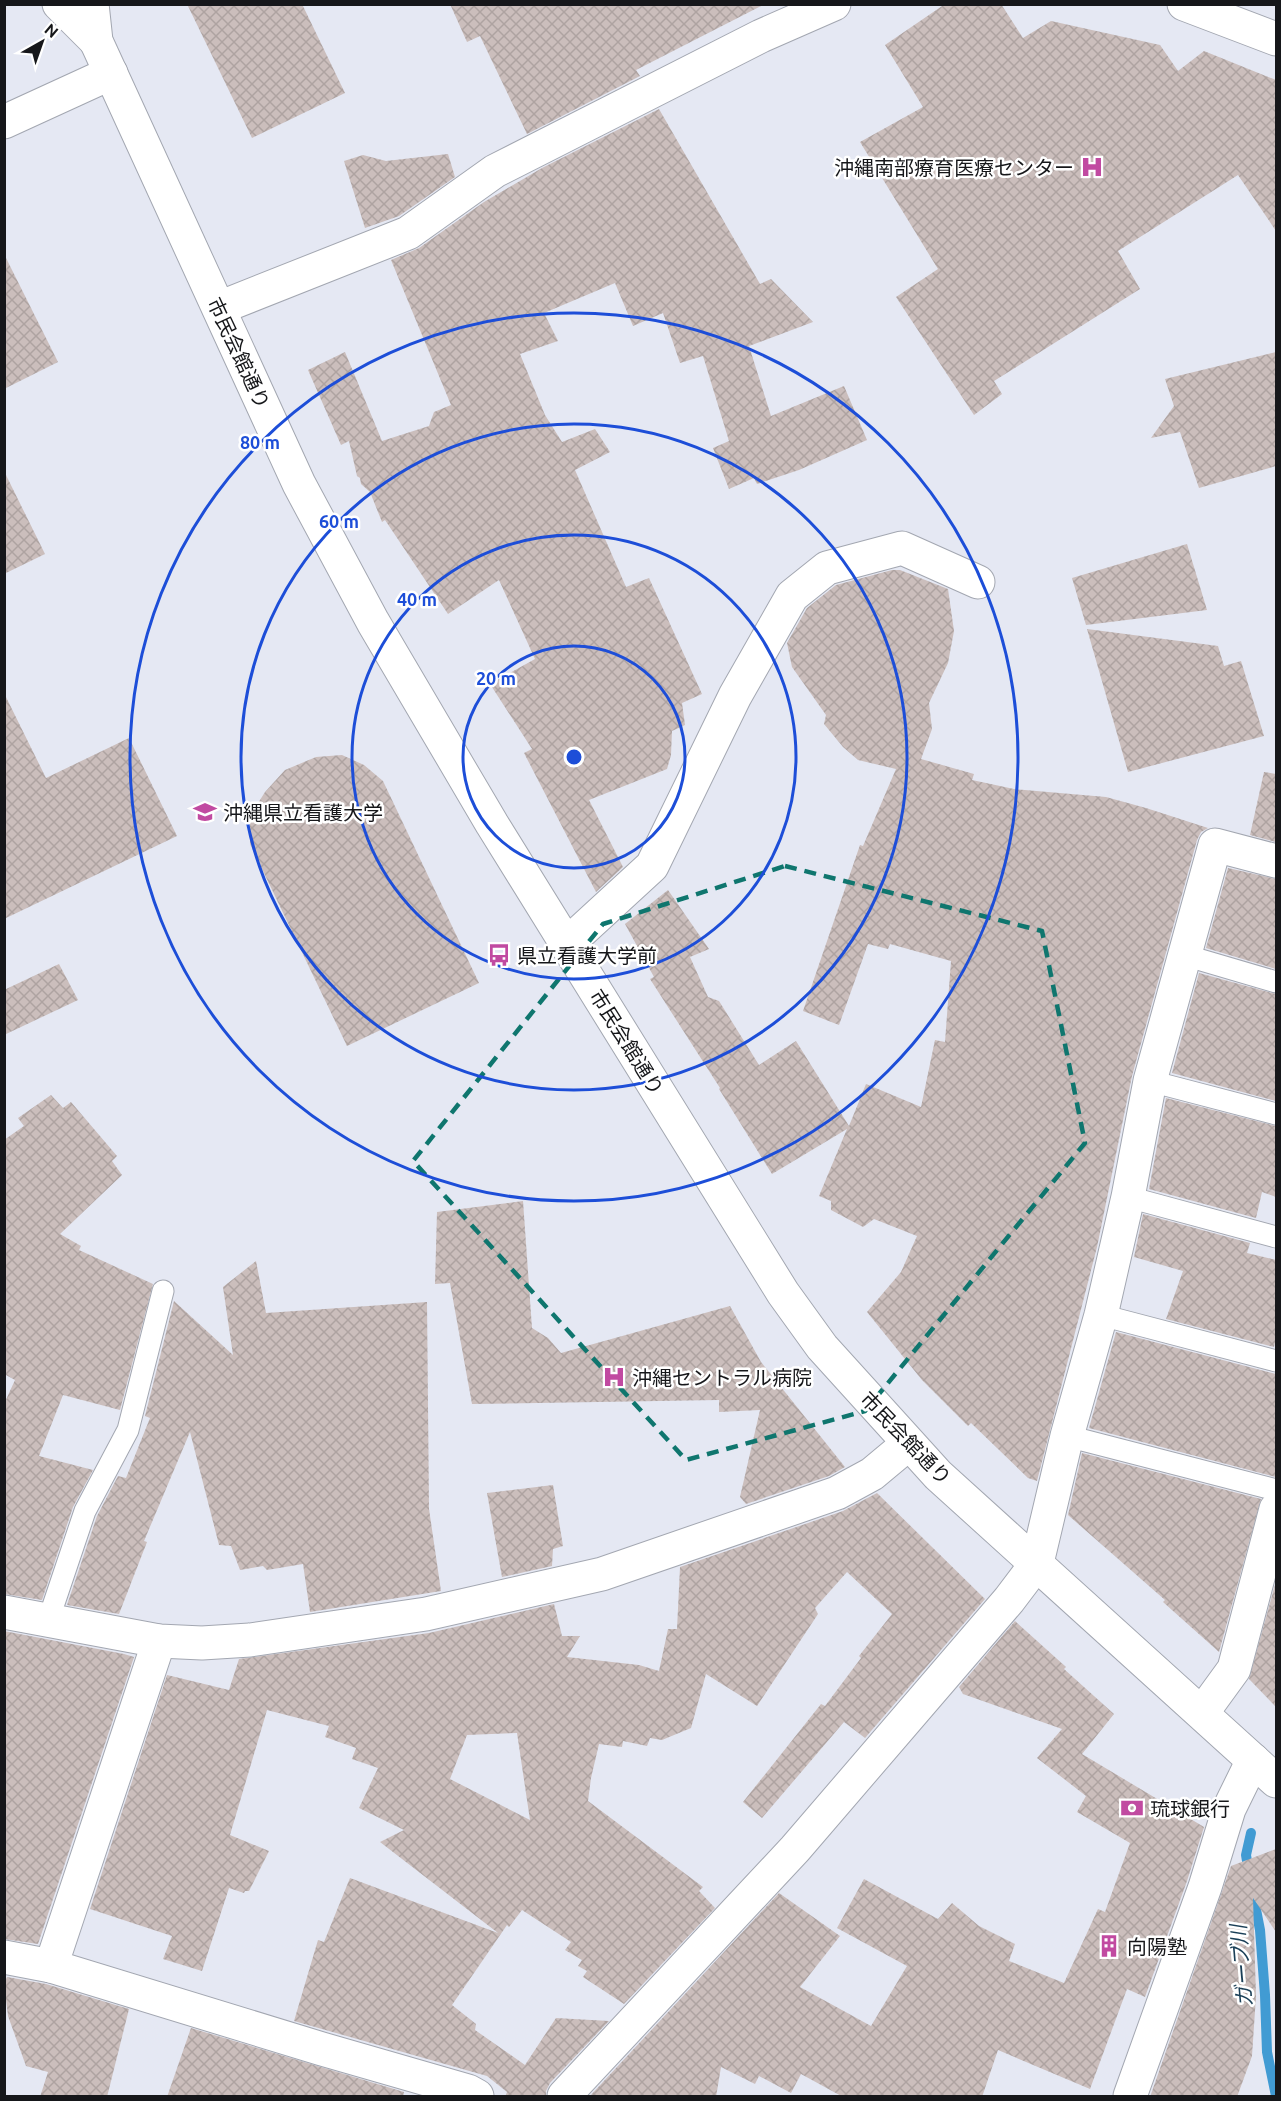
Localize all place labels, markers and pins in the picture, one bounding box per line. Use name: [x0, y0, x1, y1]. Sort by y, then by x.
hospital icon: 沖縄南部療育医療センター: [1079, 154, 1105, 180]
place label: 沖縄南部療育医療センター: [834, 156, 1074, 179]
centre of rings: [564, 747, 584, 767]
school or university icon: 沖縄県立看護大学: [192, 799, 218, 825]
place label: 沖縄県立看護大学: [223, 801, 383, 824]
bus stop icon: 県立看護大学前: [486, 942, 512, 968]
place label: 県立看護大学前: [517, 944, 657, 967]
hospital icon: 沖縄セントラル病院: [601, 1364, 627, 1390]
place label: 沖縄セントラル病院: [632, 1366, 812, 1389]
bank icon: 琉球銀行: [1119, 1795, 1145, 1821]
place label: 琉球銀行: [1150, 1797, 1230, 1820]
building icon: 向陽塾: [1096, 1933, 1122, 1959]
place label: 向陽塾: [1127, 1935, 1187, 1958]

